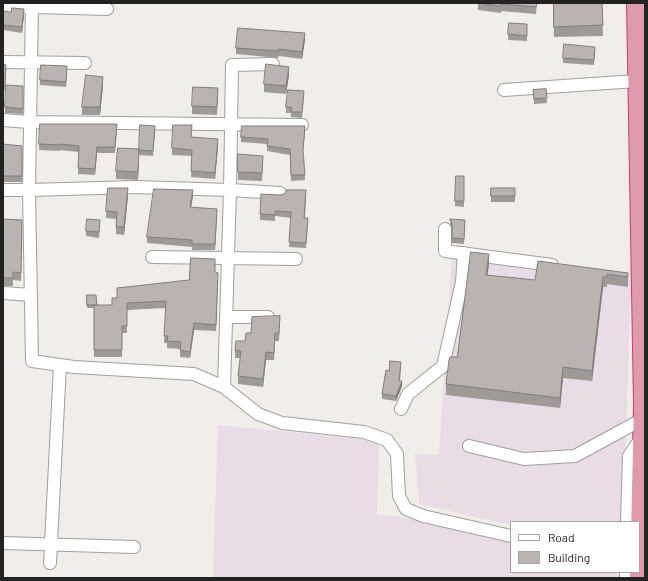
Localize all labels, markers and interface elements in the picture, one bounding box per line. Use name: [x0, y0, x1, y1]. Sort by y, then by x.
legend: [510, 521, 640, 573]
text: Road: [548, 530, 575, 544]
text: Building: [548, 550, 590, 564]

